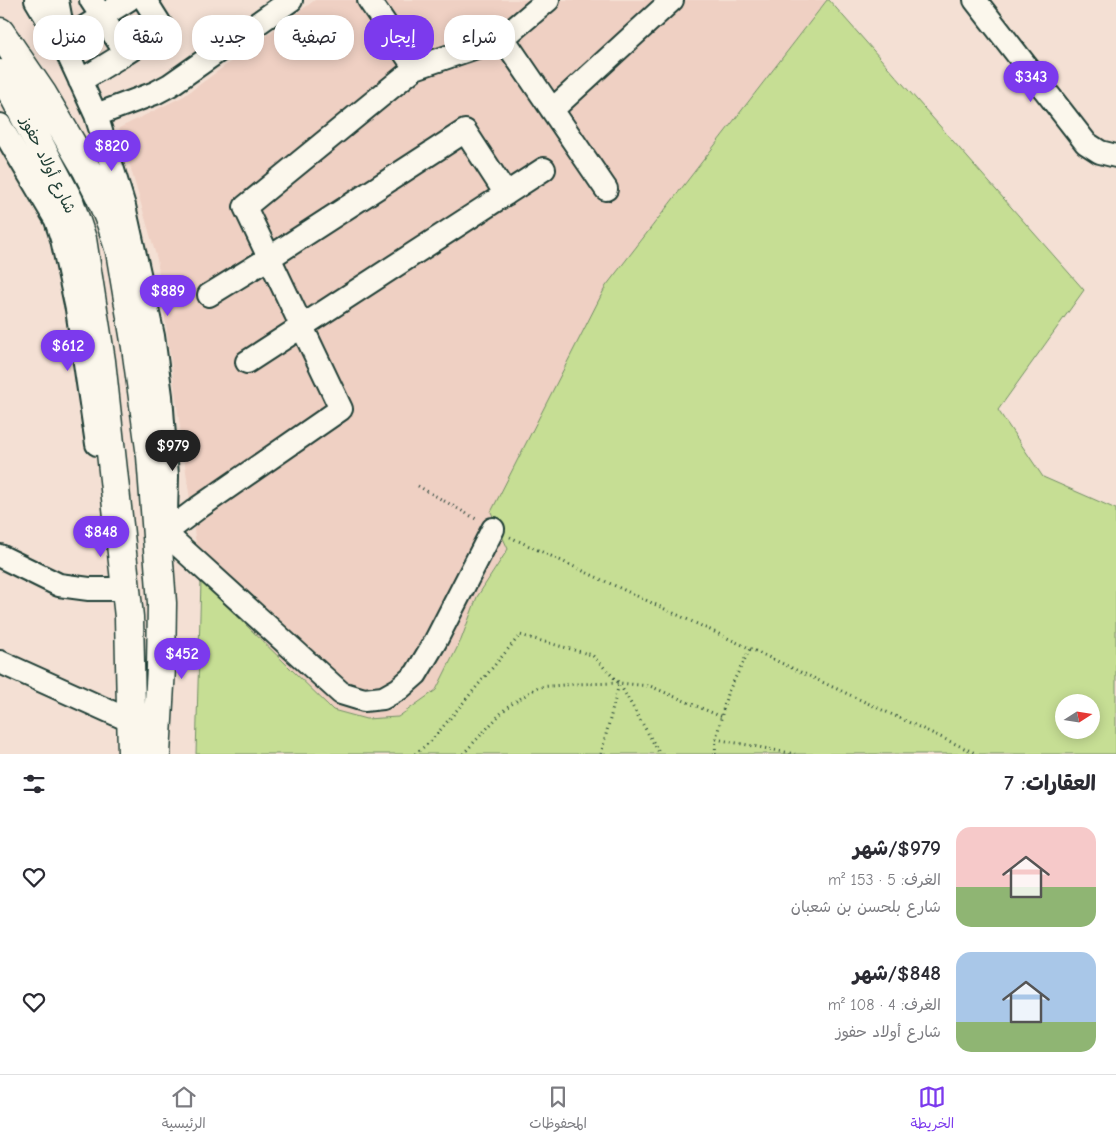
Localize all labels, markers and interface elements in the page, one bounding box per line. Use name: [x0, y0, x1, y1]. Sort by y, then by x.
chip: منزل: [33, 15, 104, 60]
chip: شقة: [114, 15, 182, 60]
chip: جديد: [192, 15, 264, 60]
chip: تصفية: [274, 15, 354, 60]
chip: إيجار: [364, 15, 434, 60]
chip: شراء: [444, 15, 515, 60]
pin: $343: [1001, 61, 1061, 103]
text: $343: [1015, 68, 1047, 86]
street label: شارع أولاد حفوز: [14, 112, 79, 217]
pin: $820: [82, 130, 142, 172]
text: $820: [95, 137, 129, 155]
pin: $889: [138, 274, 198, 317]
text: $889: [151, 282, 185, 300]
pin: $612: [38, 330, 98, 372]
text: $612: [52, 337, 84, 355]
pin: $979: [143, 430, 203, 472]
text: $979: [156, 437, 190, 455]
pin: $848: [71, 516, 131, 558]
text: $848: [84, 523, 118, 541]
pin: $452: [152, 638, 212, 680]
text: $452: [165, 645, 199, 663]
north arrow: [1055, 694, 1100, 739]
map controls: [1055, 694, 1100, 739]
icon: filters: [20, 770, 48, 798]
text: العقارات: 7: [1004, 771, 1096, 795]
text: $979/شهر: [853, 836, 941, 860]
icon: home: [996, 847, 1056, 907]
icon: heart: [20, 863, 48, 891]
text: الغرف: 5 · 153 m²: [828, 871, 941, 889]
text: شارع بلحسن بن شعبان: [791, 898, 941, 916]
text: $848/شهر: [853, 961, 941, 985]
icon: home: [996, 972, 1056, 1032]
icon: heart: [20, 988, 48, 1016]
text: الغرف: 4 · 108 m²: [828, 996, 941, 1014]
text: شارع أولاد حفوز: [836, 1023, 941, 1041]
tab: الرئيسية: [162, 1083, 206, 1136]
tab: المحفوظات: [529, 1083, 587, 1136]
tab: الخريطة: [911, 1083, 954, 1136]

